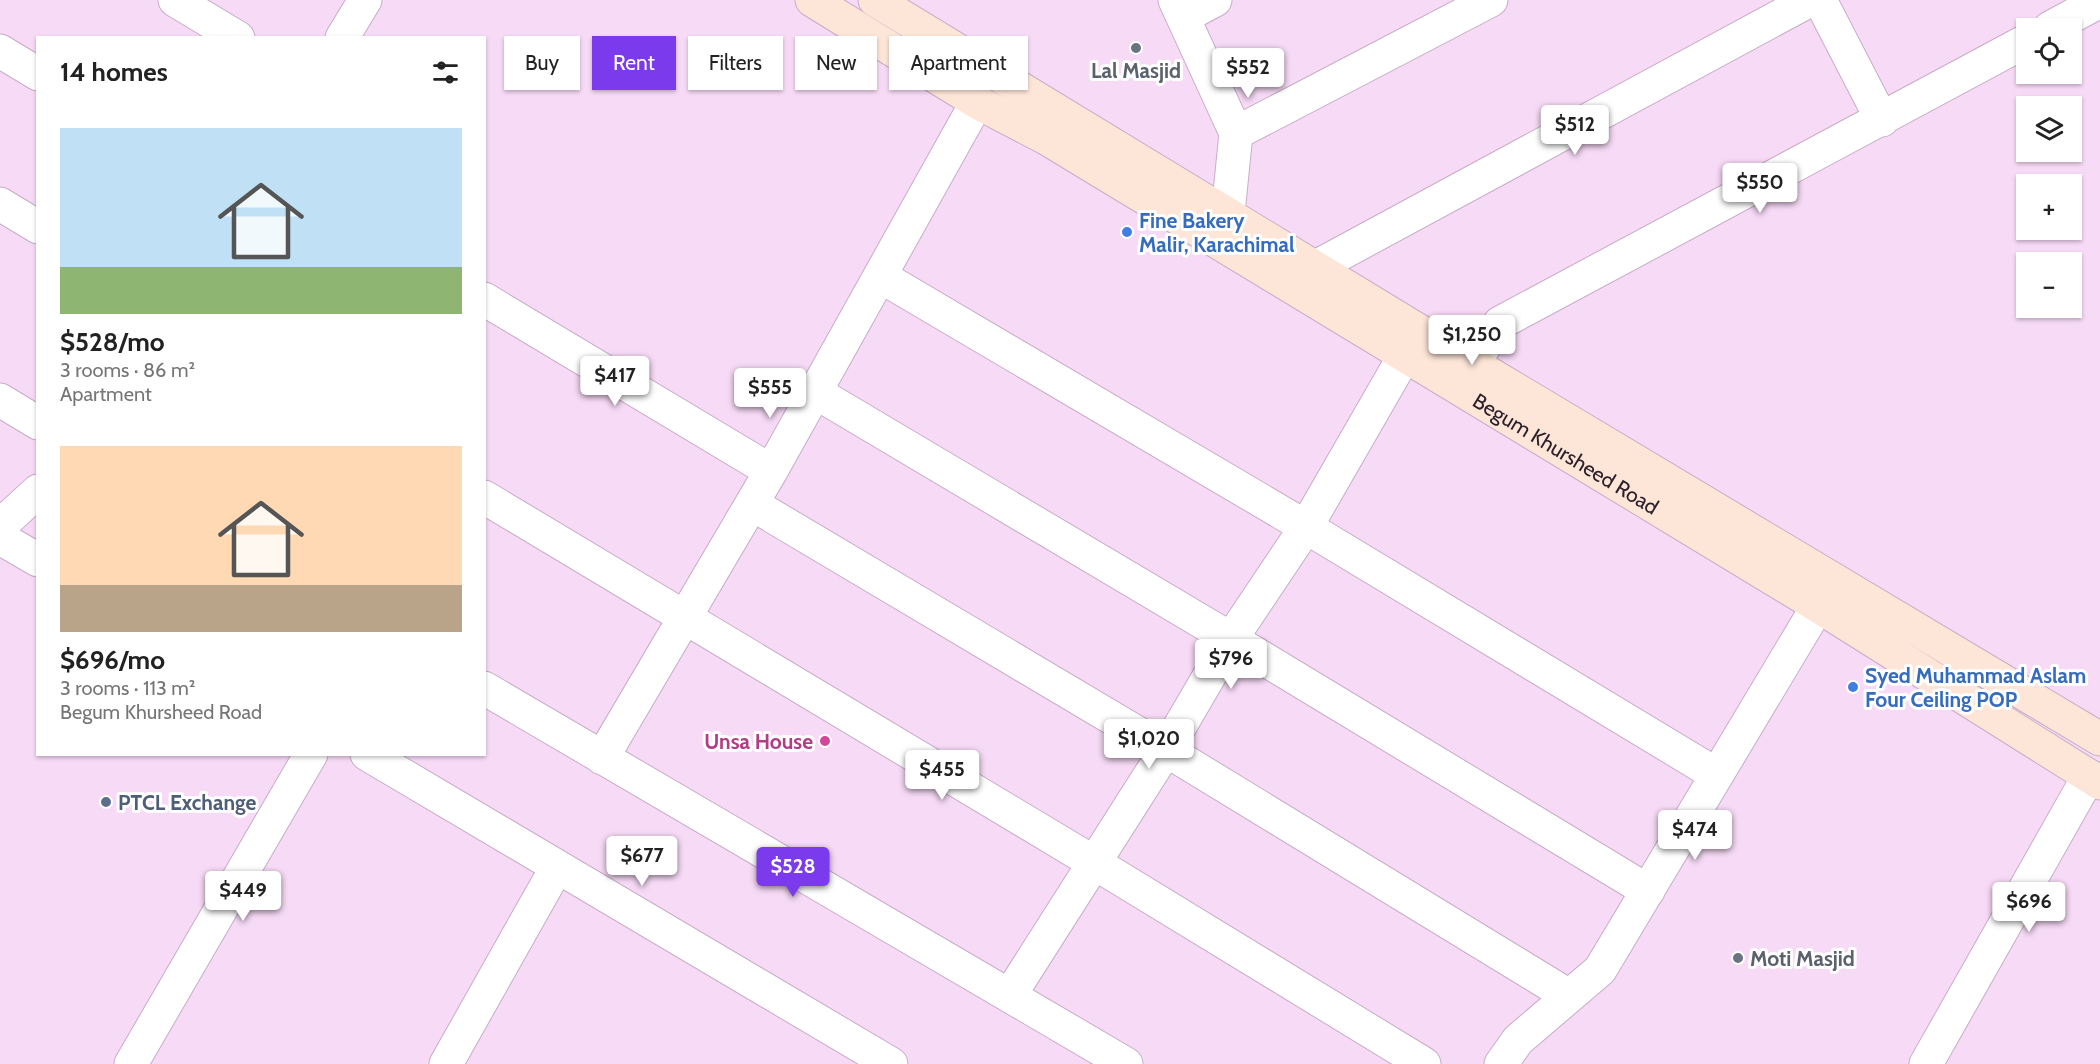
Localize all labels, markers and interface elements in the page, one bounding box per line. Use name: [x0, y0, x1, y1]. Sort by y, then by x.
map controls: [2016, 18, 2082, 318]
button: locate: [2016, 18, 2082, 84]
chip: Buy: [504, 36, 580, 90]
chip: Rent: [592, 36, 676, 90]
chip: Filters: [688, 36, 783, 90]
chip: New: [795, 36, 877, 90]
chip: Apartment: [889, 36, 1028, 90]
marker: Lal Masjid: [1129, 41, 1143, 55]
pin: $552: [1212, 48, 1284, 99]
text: $552: [1226, 55, 1270, 79]
text: 14 homes: [60, 56, 168, 88]
icon: filters: [429, 56, 462, 89]
place label: Lal Masjid: [1091, 58, 1181, 83]
button: layers: [2016, 96, 2082, 162]
pin: $512: [1539, 105, 1611, 156]
text: $512: [1555, 112, 1595, 136]
pin: $550: [1724, 163, 1796, 214]
icon: home: [207, 167, 315, 275]
text: $550: [1736, 170, 1784, 194]
button: +: [2016, 174, 2082, 240]
place label: Fine Bakery Malir, Karachimal: [1139, 208, 1295, 257]
marker: Fine Bakery Malir, Karachimal: [1120, 225, 1134, 239]
button: −: [2016, 252, 2082, 318]
pin: $1,250: [1423, 315, 1521, 366]
text: $1,250: [1442, 322, 1502, 346]
text: $528/mo: [60, 326, 165, 358]
pin: $417: [579, 356, 651, 407]
text: 3 rooms · 86 m²: [60, 358, 195, 382]
text: $417: [594, 363, 636, 387]
pin: $555: [734, 368, 806, 419]
text: $555: [748, 375, 792, 399]
text: Apartment: [60, 382, 152, 406]
street label: Begum Khursheed Road: [1469, 388, 1663, 519]
icon: home: [207, 485, 315, 593]
pin: $796: [1195, 639, 1267, 690]
text: $696/mo: [60, 644, 165, 676]
text: $796: [1209, 646, 1253, 670]
place label: Syed Muhammad Aslam Four Ceiling POP: [1865, 663, 2086, 712]
text: 3 rooms · 113 m²: [60, 676, 196, 700]
marker: Syed Muhammad Aslam Four Ceiling POP: [1846, 680, 1860, 694]
text: Begum Khursheed Road: [60, 700, 262, 724]
pin: $1,020: [1100, 719, 1198, 770]
text: $1,020: [1118, 726, 1180, 750]
place label: Unsa House: [704, 729, 813, 754]
marker: Unsa House: [818, 734, 832, 748]
pin: $455: [906, 750, 978, 801]
text: $455: [919, 757, 965, 781]
place label: PTCL Exchange: [118, 790, 256, 815]
marker: PTCL Exchange: [99, 795, 113, 809]
pin: $474: [1659, 810, 1731, 861]
text: $474: [1672, 817, 1718, 841]
pin: $677: [606, 836, 678, 887]
text: $677: [620, 843, 664, 867]
pin: $528: [757, 847, 829, 898]
text: $528: [771, 854, 816, 878]
pin: $449: [207, 871, 279, 922]
text: $449: [219, 878, 267, 902]
pin: $696: [1993, 882, 2065, 933]
text: $696: [2006, 889, 2052, 913]
place label: Moti Masjid: [1750, 946, 1855, 971]
marker: Moti Masjid: [1731, 951, 1745, 965]

